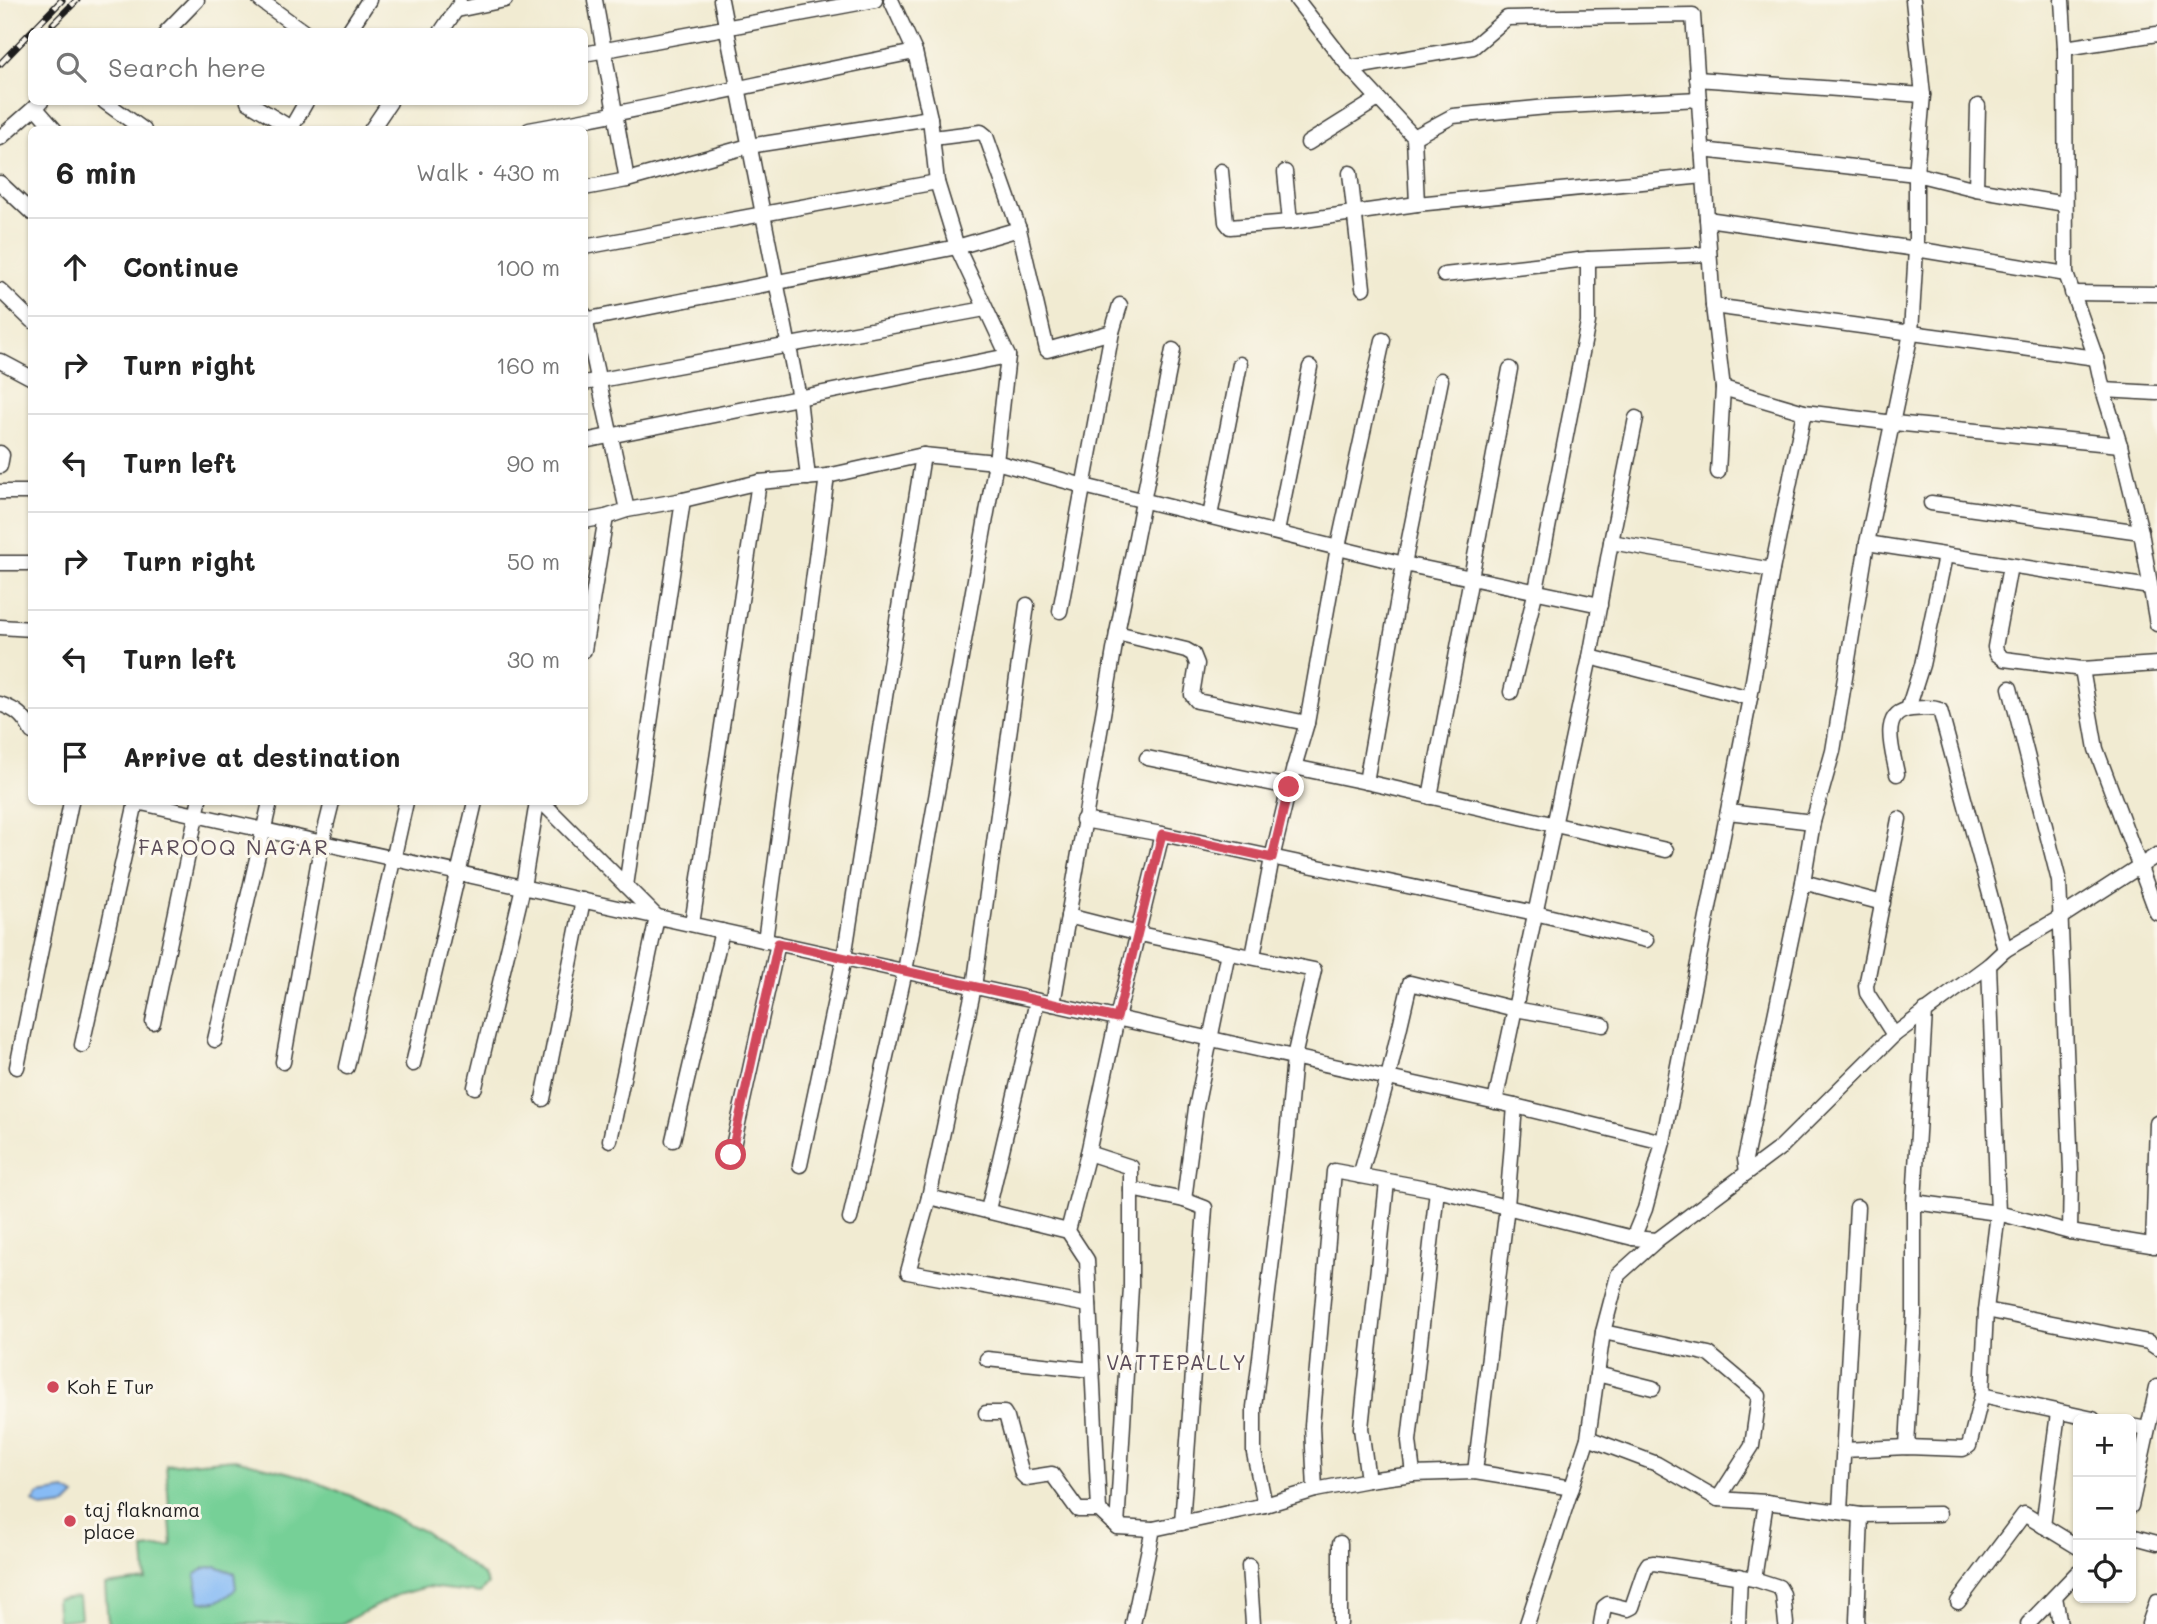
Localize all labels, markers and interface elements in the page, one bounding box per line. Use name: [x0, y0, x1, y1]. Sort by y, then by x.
search box: [28, 28, 588, 105]
icon: search: [52, 48, 90, 86]
text: Search here: [108, 50, 266, 84]
text: 6 min: [56, 152, 136, 192]
text: Walk · 430 m: [416, 157, 560, 187]
icon: ahead: [56, 248, 94, 286]
text: Continue: [123, 250, 239, 284]
text: 100 m: [496, 252, 560, 282]
icon: right: [56, 346, 94, 384]
text: Turn right: [123, 348, 256, 382]
text: 160 m: [496, 350, 560, 380]
icon: left: [56, 444, 94, 482]
text: Turn left: [123, 446, 236, 480]
text: 90 m: [507, 448, 560, 478]
icon: right: [56, 542, 94, 580]
text: Turn right: [123, 544, 256, 578]
text: 50 m: [507, 546, 560, 576]
icon: left: [56, 640, 94, 678]
text: Turn left: [123, 642, 236, 676]
text: 30 m: [507, 644, 560, 674]
icon: arrive: [56, 738, 94, 776]
text: Arrive at destination: [123, 740, 400, 774]
route end: [1273, 771, 1304, 802]
district label: FAROOQ NAGAR: [138, 833, 330, 860]
route start: [715, 1139, 746, 1170]
district label: VATTEPALLY: [1106, 1348, 1248, 1375]
place label: Koh E Tur: [67, 1374, 154, 1399]
marker: Koh E Tur: [45, 1379, 61, 1395]
map controls: [2073, 1414, 2136, 1603]
button: +: [2073, 1414, 2136, 1477]
button: −: [2073, 1477, 2136, 1540]
place label: taj flaknama place: [84, 1497, 200, 1544]
marker: taj flaknama place: [62, 1513, 78, 1529]
button: locate: [2073, 1540, 2136, 1603]

